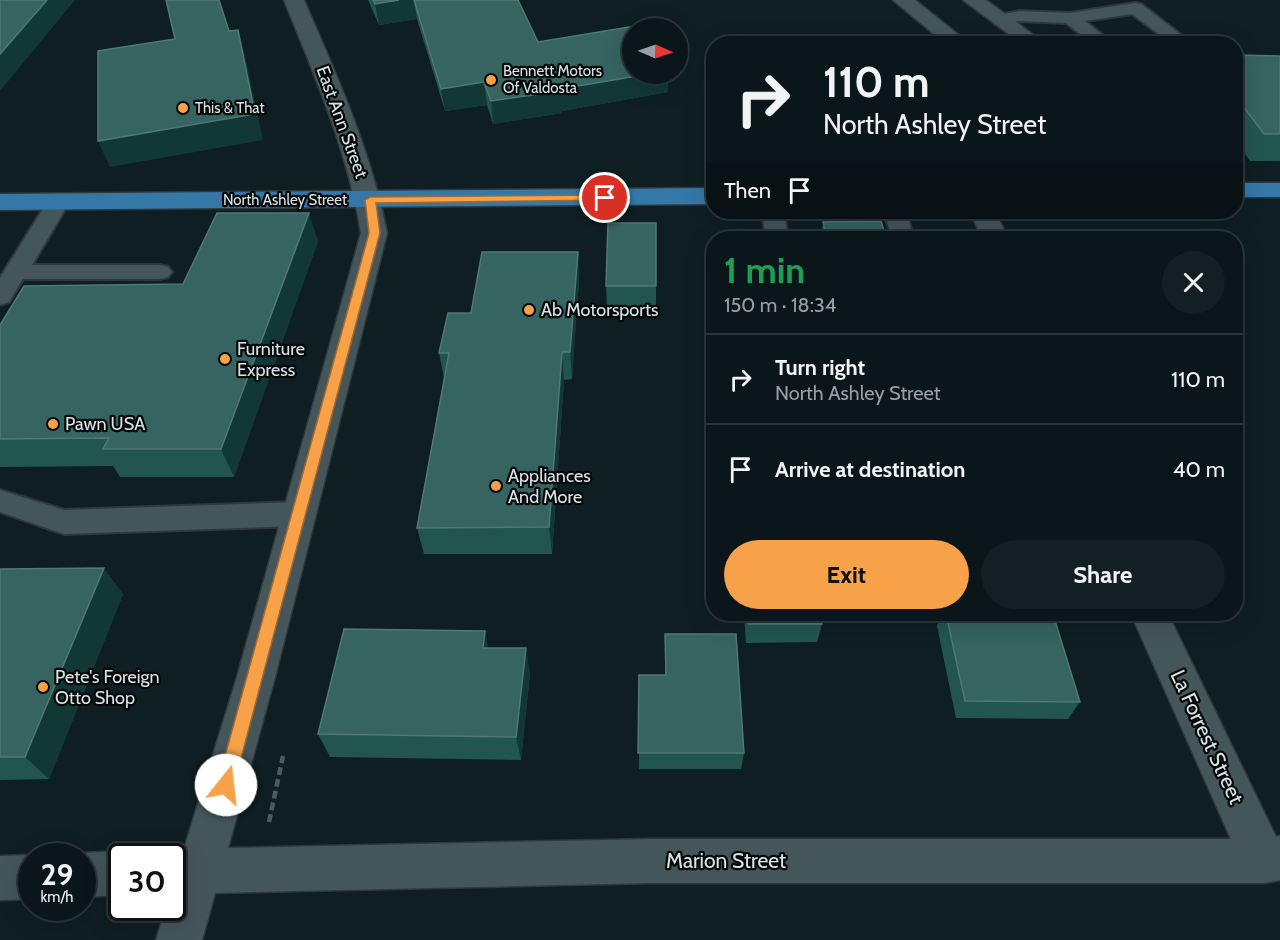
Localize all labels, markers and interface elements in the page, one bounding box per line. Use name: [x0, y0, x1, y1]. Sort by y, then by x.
north arrow: [622, 18, 688, 84]
map controls: [622, 18, 688, 84]
text: 110 m: [823, 56, 930, 108]
icon: right: [724, 60, 802, 138]
place label: Bennett Motors Of Valdosta: [503, 62, 602, 97]
street label: East Ann Street: [312, 63, 372, 181]
marker: Bennett Motors Of Valdosta: [484, 73, 498, 87]
place label: This & That: [195, 99, 264, 117]
marker: This & That: [176, 101, 190, 115]
text: North Ashley Street: [823, 108, 1046, 141]
pin: [579, 172, 630, 223]
icon: arrive: [783, 174, 816, 207]
text: Then: [724, 177, 771, 204]
icon: arrive: [588, 181, 621, 214]
street label: North Ashley Street: [223, 191, 347, 209]
text: 1 min: [724, 248, 805, 292]
button: close: [1162, 251, 1225, 314]
text: 150 m · 18:34: [724, 293, 836, 317]
place label: Ab Motorsports: [541, 299, 658, 321]
marker: Ab Motorsports: [522, 303, 536, 317]
place label: Furniture Express: [237, 338, 305, 381]
marker: Furniture Express: [218, 352, 232, 366]
text: Turn right: [775, 354, 865, 381]
icon: right: [724, 363, 757, 396]
text: 110 m: [1171, 366, 1225, 393]
text: North Ashley Street: [775, 381, 940, 405]
place label: Pawn USA: [65, 413, 145, 435]
marker: Pawn USA: [46, 417, 60, 431]
icon: arrive: [724, 453, 757, 486]
text: Arrive at destination: [775, 456, 965, 483]
text: 40 m: [1173, 456, 1225, 483]
place label: Appliances And More: [508, 465, 591, 508]
marker: Appliances And More: [489, 479, 503, 493]
button: Exit: [724, 540, 969, 609]
button: Share: [981, 540, 1225, 609]
place label: Pete's Foreign Otto Shop: [55, 666, 160, 709]
street label: La Forrest Street: [1165, 666, 1249, 808]
marker: Pete's Foreign Otto Shop: [36, 680, 50, 694]
position arrow: [194, 753, 258, 817]
speed limit sign: 30: [108, 843, 186, 921]
street label: Marion Street: [666, 848, 786, 873]
text: 29: [41, 856, 73, 893]
text: km/h: [41, 888, 73, 906]

